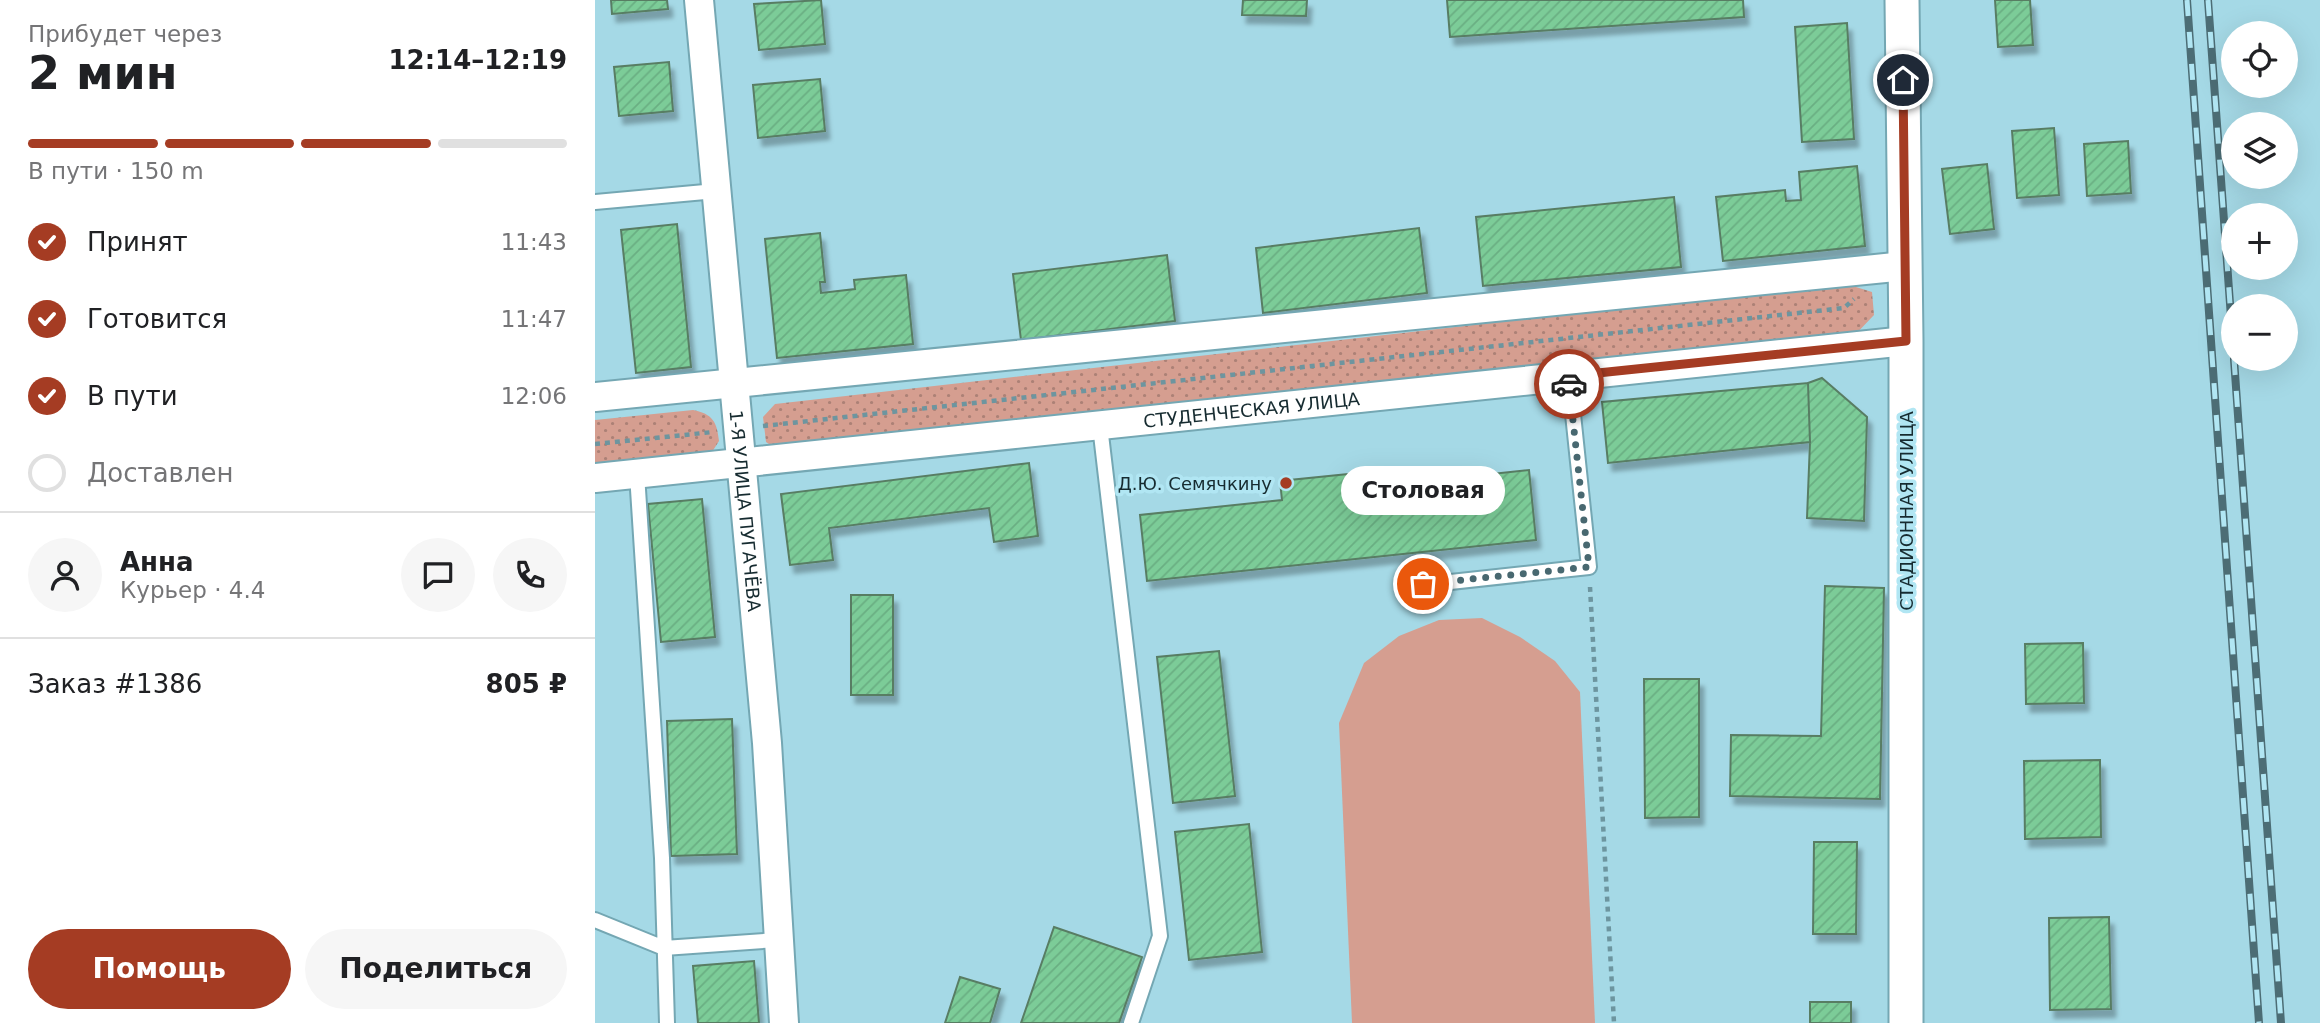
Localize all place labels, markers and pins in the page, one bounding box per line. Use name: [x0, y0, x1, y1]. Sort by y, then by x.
pin: [1873, 50, 1933, 110]
callout: Столовая: [1341, 465, 1505, 514]
place label: Д.Ю. Семячкину: [1118, 473, 1272, 494]
marker: Д.Ю. Семячкину: [1278, 475, 1294, 491]
pin: [1393, 554, 1453, 614]

